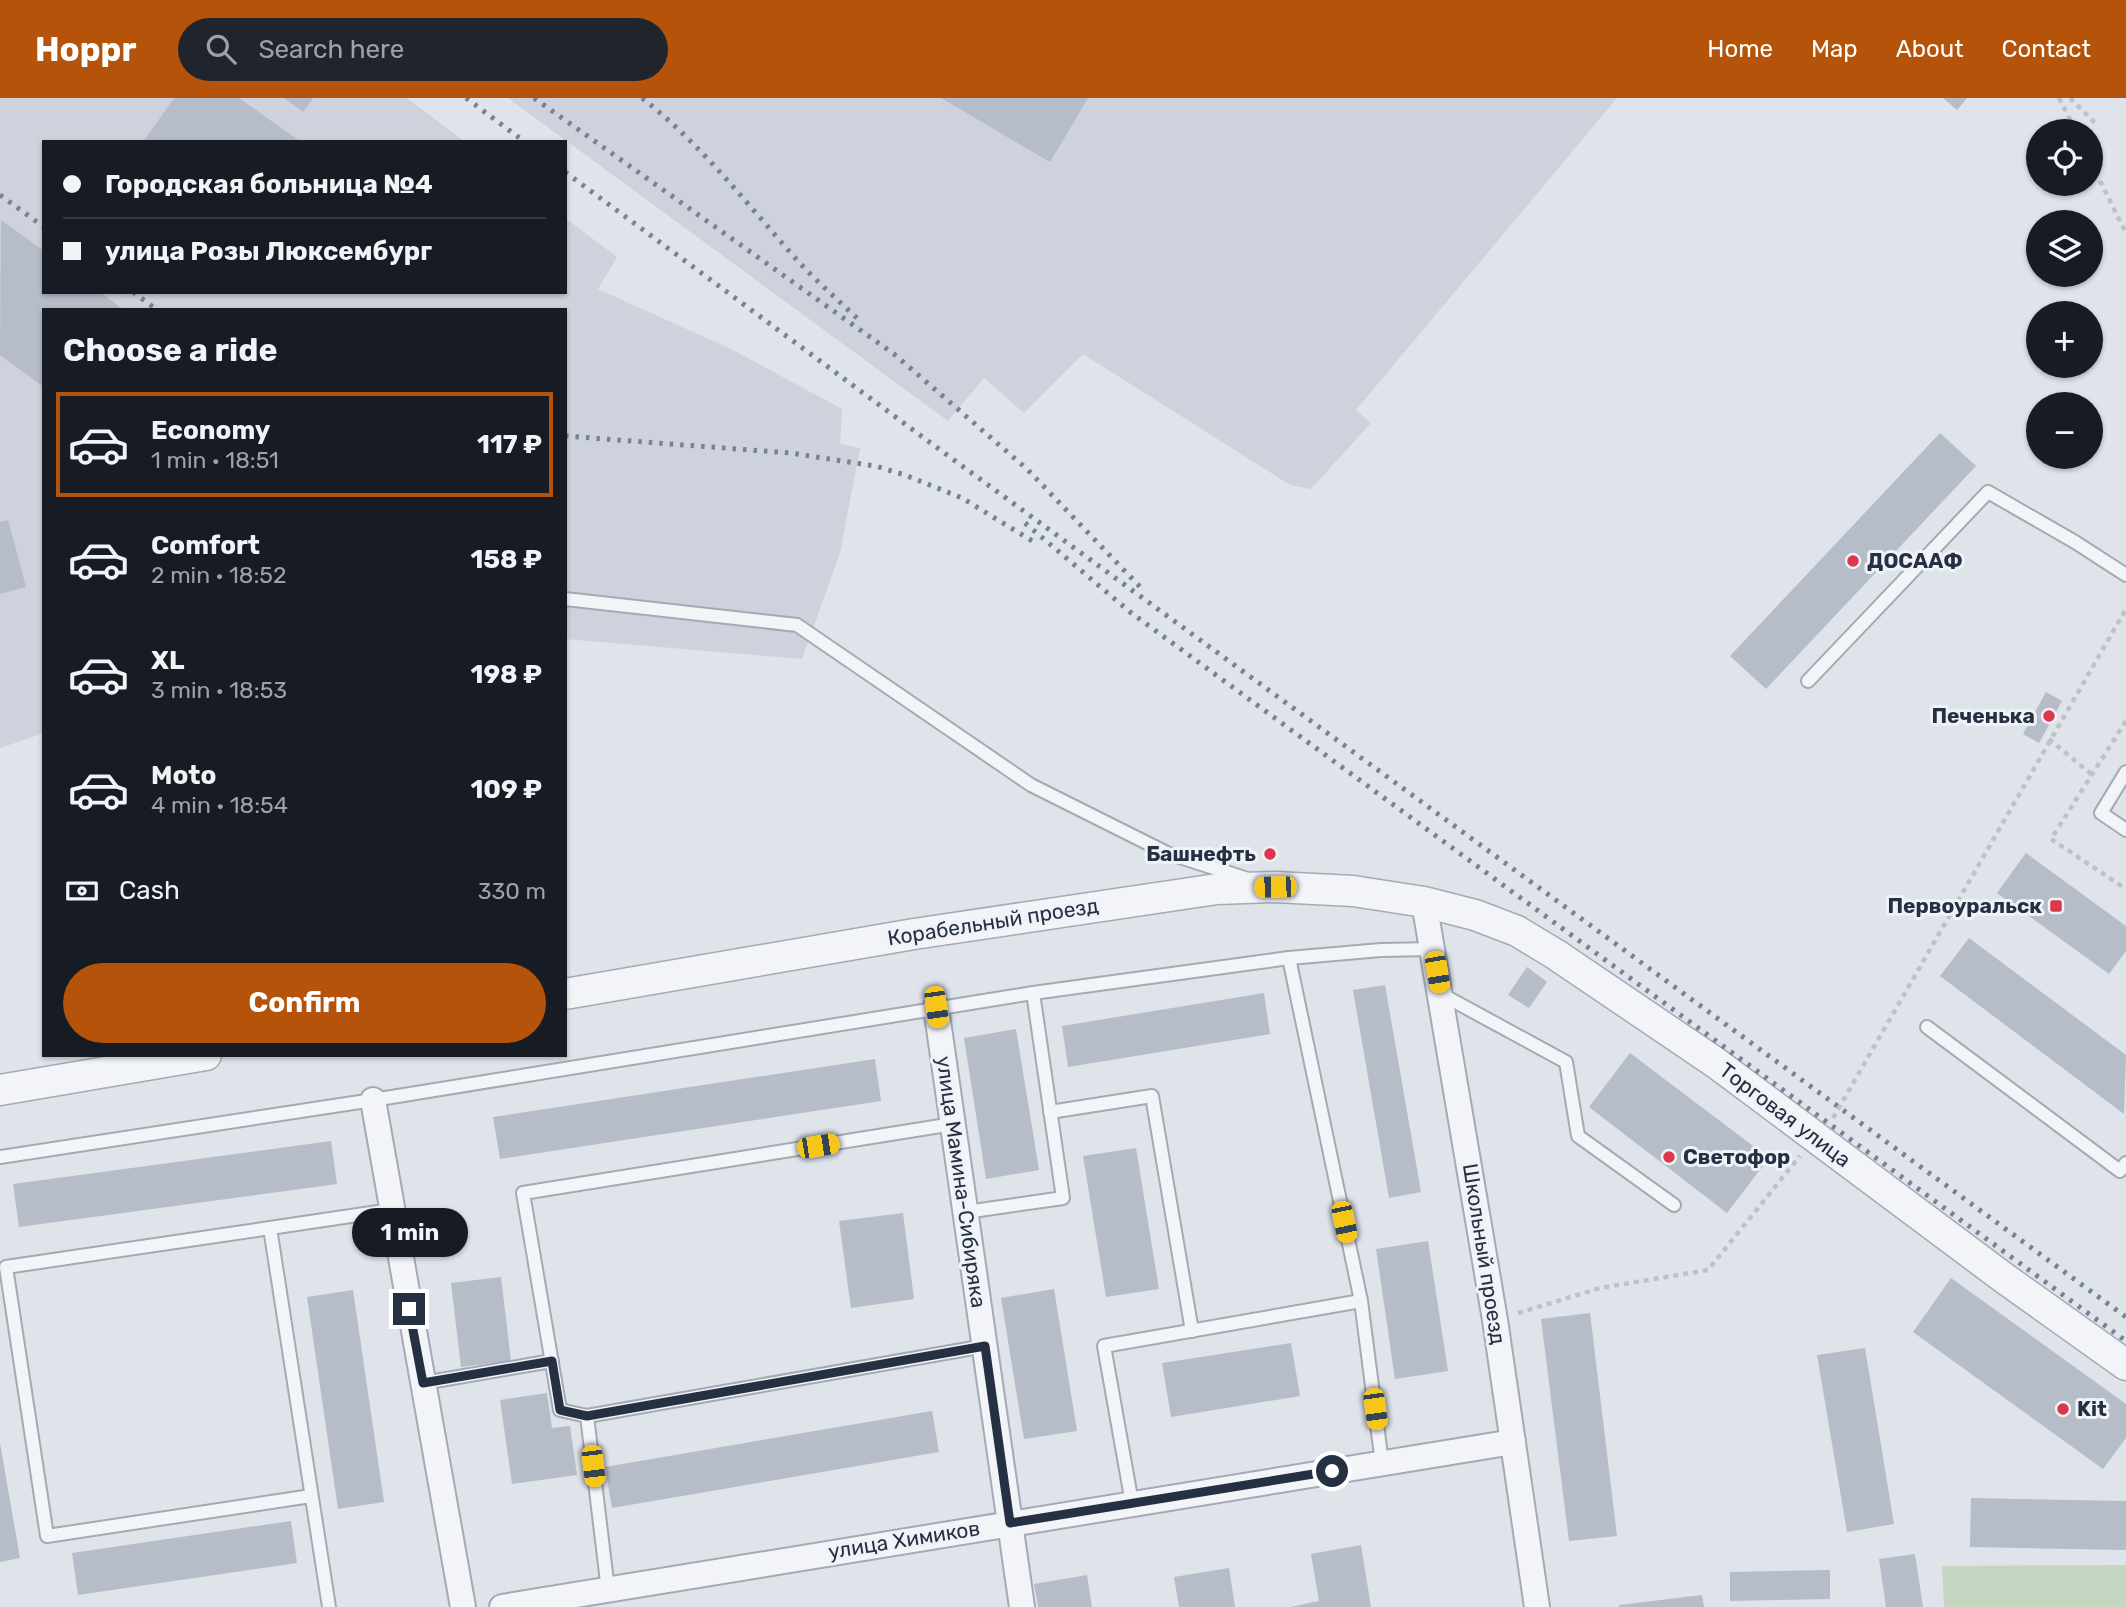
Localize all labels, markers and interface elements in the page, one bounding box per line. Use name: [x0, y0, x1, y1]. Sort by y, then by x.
search box: [178, 18, 668, 81]
text: Hoppr: [35, 30, 136, 69]
icon: search: [202, 30, 240, 68]
text: Search here: [258, 34, 404, 65]
text: Home: [1707, 35, 1773, 63]
text: Map: [1811, 35, 1858, 63]
text: About: [1896, 35, 1964, 63]
text: Contact: [2002, 35, 2091, 63]
map controls: [2026, 119, 2103, 469]
button: locate: [2026, 119, 2103, 196]
text: Городская больница №4: [105, 169, 433, 200]
button: layers: [2026, 210, 2103, 287]
text: улица Розы Люксембург: [105, 236, 432, 267]
button: +: [2026, 301, 2103, 378]
text: Choose a ride: [63, 331, 277, 369]
button: −: [2026, 392, 2103, 469]
icon: car: [67, 413, 130, 476]
text: Economy: [151, 415, 270, 446]
text: 117 ₽: [477, 429, 542, 460]
text: 1 min · 18:51: [151, 446, 279, 474]
icon: car: [67, 528, 130, 591]
text: Comfort: [151, 530, 260, 561]
text: 158 ₽: [470, 544, 542, 575]
place label: ДОСААФ: [1867, 548, 1963, 573]
marker: ДОСААФ: [1845, 553, 1861, 569]
text: 2 min · 18:52: [151, 561, 286, 589]
icon: car: [67, 643, 130, 706]
text: XL: [151, 645, 184, 676]
text: 198 ₽: [471, 659, 542, 690]
text: 3 min · 18:53: [151, 676, 287, 704]
place label: Печенька: [1931, 703, 2035, 728]
marker: Печенька: [2041, 708, 2057, 724]
icon: car: [67, 758, 130, 821]
text: Moto: [151, 760, 216, 791]
text: 109 ₽: [470, 774, 542, 805]
text: 4 min · 18:54: [151, 791, 288, 819]
place label: Башнефть: [1146, 841, 1256, 866]
marker: Башнефть: [1262, 846, 1278, 862]
icon: cash: [63, 872, 101, 910]
text: Cash: [119, 875, 180, 906]
car: [1254, 876, 1297, 898]
text: 330 m: [478, 877, 546, 905]
street label: Корабельный проезд: [886, 892, 1100, 951]
place label: Первоуральск: [1887, 893, 2042, 918]
marker: Первоуральск: [2048, 898, 2064, 914]
car: [1424, 949, 1451, 995]
button: Confirm: [63, 963, 546, 1043]
car: [923, 985, 950, 1029]
street label: улица Мамина-Сибиряка: [931, 1054, 992, 1309]
street label: Торговая улица: [1715, 1057, 1856, 1172]
car: [796, 1132, 841, 1160]
place label: Светофор: [1683, 1144, 1790, 1169]
marker: Светофор: [1661, 1149, 1677, 1165]
street label: Школьный проезд: [1458, 1162, 1511, 1346]
car: [1330, 1199, 1359, 1245]
callout: 1 min: [351, 1208, 467, 1256]
text: 1 min: [381, 1218, 439, 1246]
route end: [393, 1293, 425, 1325]
car: [1362, 1387, 1389, 1431]
place label: Kit: [2077, 1396, 2107, 1421]
marker: Kit: [2055, 1401, 2071, 1417]
car: [581, 1444, 606, 1488]
route start: [1316, 1455, 1348, 1487]
street label: улица Химиков: [826, 1515, 982, 1564]

